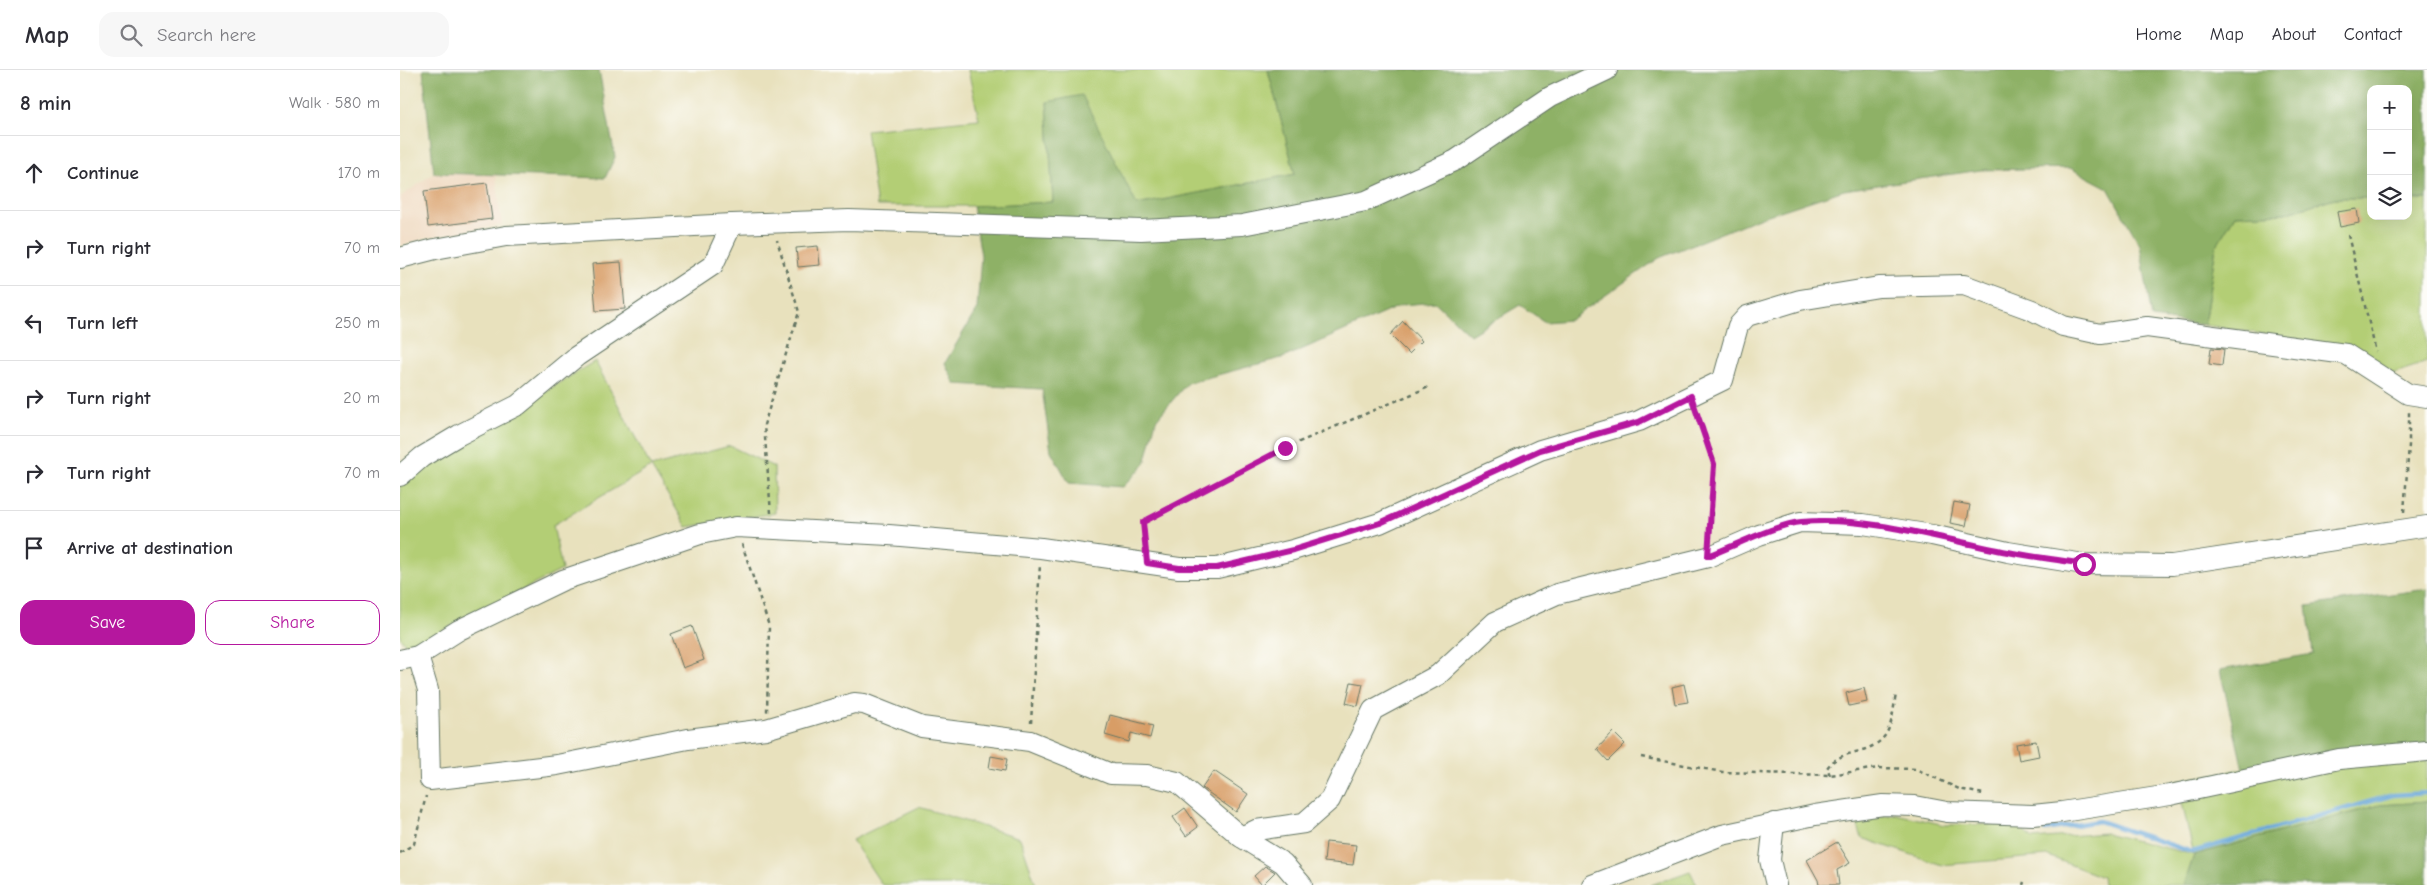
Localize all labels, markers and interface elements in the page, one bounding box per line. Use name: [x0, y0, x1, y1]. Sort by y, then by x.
search box: [99, 12, 449, 57]
text: Map: [25, 21, 69, 49]
icon: search: [117, 21, 145, 49]
text: Search here: [157, 24, 256, 46]
text: Home: [2135, 24, 2182, 45]
text: Map: [2210, 24, 2244, 45]
text: About: [2272, 24, 2316, 45]
text: Contact: [2344, 24, 2402, 45]
map controls: [2367, 85, 2412, 220]
button: +: [2367, 85, 2412, 130]
text: 8 min: [20, 91, 71, 115]
text: Walk · 580 m: [289, 94, 380, 112]
button: −: [2367, 130, 2412, 175]
icon: ahead: [20, 159, 48, 187]
text: Continue: [67, 162, 139, 184]
text: 170 m: [338, 164, 380, 182]
button: layers: [2367, 175, 2412, 220]
icon: right: [20, 234, 48, 262]
text: Turn right: [67, 237, 151, 259]
text: 70 m: [344, 239, 380, 257]
icon: left: [20, 309, 48, 337]
text: Turn left: [67, 312, 138, 334]
text: 250 m: [335, 314, 380, 332]
icon: right: [20, 384, 48, 412]
text: Turn right: [67, 387, 151, 409]
text: 20 m: [343, 389, 380, 407]
route end: [1274, 437, 1297, 460]
icon: right: [20, 459, 48, 487]
text: Turn right: [67, 462, 151, 484]
text: 70 m: [344, 464, 380, 482]
icon: arrive: [20, 534, 48, 562]
text: Arrive at destination: [67, 537, 233, 559]
route start: [2073, 553, 2096, 576]
button: Save: [20, 600, 195, 645]
button: Share: [205, 600, 380, 645]

